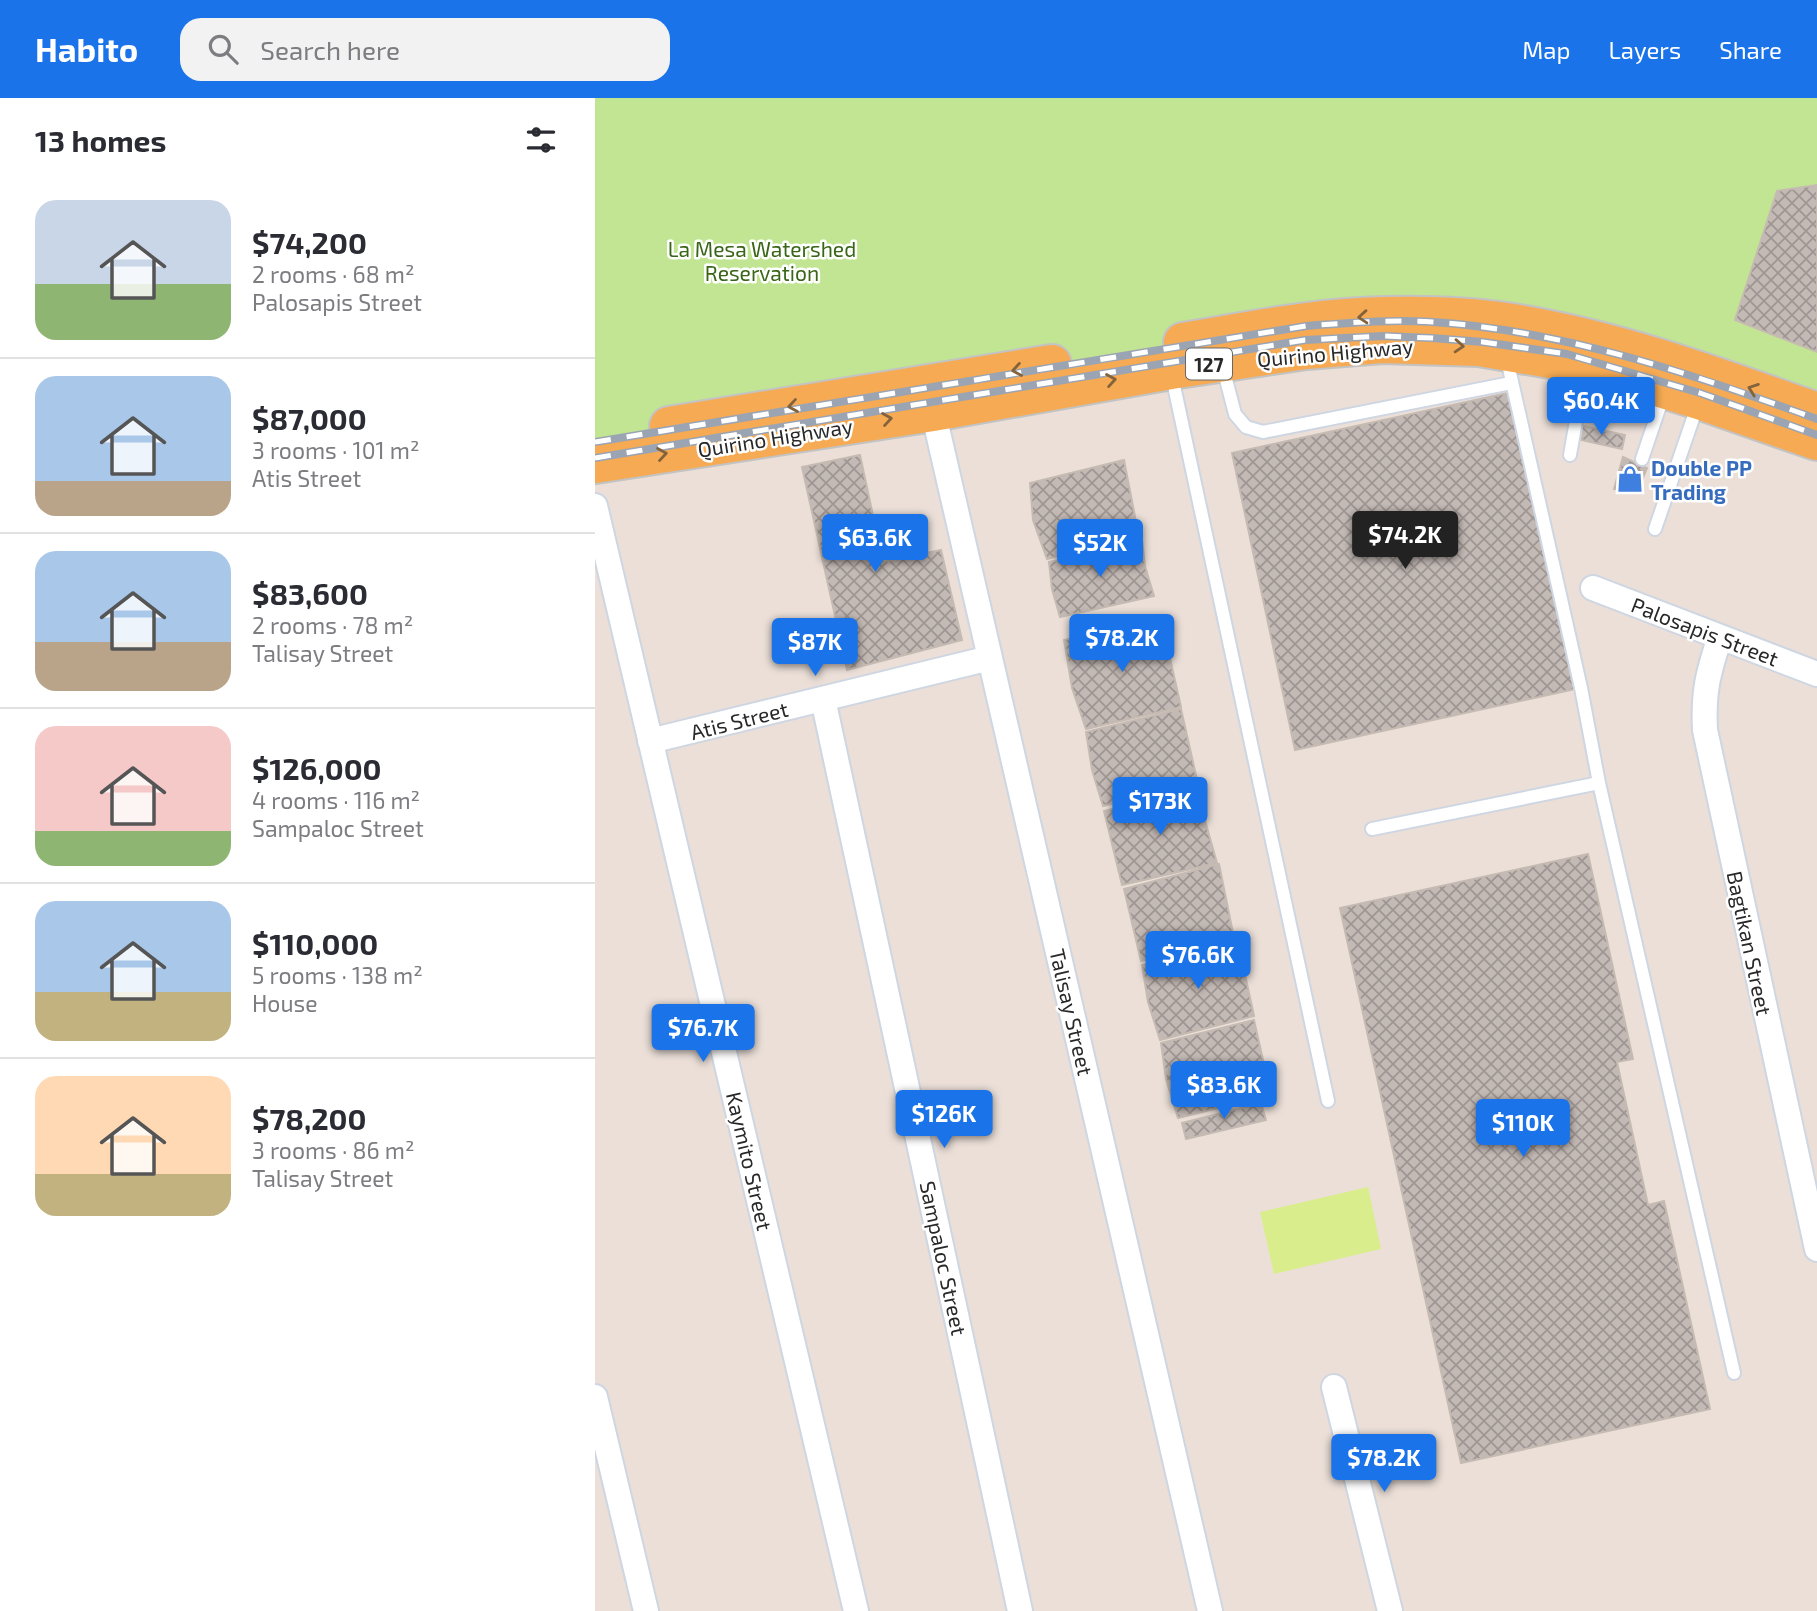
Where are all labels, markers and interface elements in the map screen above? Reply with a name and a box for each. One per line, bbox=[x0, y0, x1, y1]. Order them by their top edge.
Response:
search box bbox=[180, 18, 670, 81]
text: Habito bbox=[35, 29, 138, 69]
icon: search bbox=[204, 30, 242, 68]
text: Search here bbox=[260, 34, 400, 65]
text: Map bbox=[1522, 35, 1570, 64]
text: Layers bbox=[1608, 35, 1681, 64]
text: Share bbox=[1719, 35, 1782, 64]
icon: filters bbox=[522, 121, 560, 159]
text: 13 homes bbox=[35, 122, 166, 158]
text: $74,200 bbox=[252, 224, 367, 260]
icon: home bbox=[91, 228, 175, 312]
park label: La Mesa Watershed Reservation bbox=[668, 236, 856, 285]
text: 2 rooms · 68 m² bbox=[252, 260, 415, 288]
text: Palosapis Street bbox=[252, 288, 422, 316]
one-way arrow bbox=[1357, 309, 1368, 324]
street label: Quirino Highway bbox=[1256, 333, 1414, 372]
one-way arrow bbox=[1454, 338, 1465, 353]
road number: 127 bbox=[1186, 348, 1232, 380]
one-way arrow bbox=[1012, 362, 1023, 377]
one-way arrow bbox=[1105, 374, 1117, 389]
pin: $60.4K bbox=[1544, 378, 1658, 437]
one-way arrow bbox=[1747, 384, 1759, 398]
text: $60.4K bbox=[1563, 386, 1639, 414]
one-way arrow bbox=[787, 399, 799, 414]
text: $87,000 bbox=[252, 400, 367, 436]
icon: home bbox=[91, 404, 175, 488]
street label: Quirino Highway bbox=[696, 412, 854, 463]
one-way arrow bbox=[881, 412, 893, 427]
text: 3 rooms · 101 m² bbox=[252, 436, 419, 464]
one-way arrow bbox=[657, 447, 668, 462]
place label: Double PP Trading bbox=[1651, 455, 1752, 504]
text: Atis Street bbox=[252, 464, 361, 492]
shop icon: Double PP Trading bbox=[1615, 464, 1645, 494]
pin: $74.2K bbox=[1348, 512, 1462, 571]
pin: $63.6K bbox=[818, 514, 932, 574]
pin: $52K bbox=[1059, 519, 1141, 579]
text: $74.2K bbox=[1368, 520, 1442, 548]
text: $63.6K bbox=[838, 523, 912, 551]
text: $52K bbox=[1073, 528, 1127, 556]
text: $83,600 bbox=[252, 575, 368, 611]
icon: home bbox=[91, 579, 175, 663]
street label: Palosapis Street bbox=[1628, 592, 1782, 670]
text: 2 rooms · 78 m² bbox=[252, 611, 413, 639]
pin: $78.2K bbox=[1065, 614, 1179, 674]
pin: $87K bbox=[774, 618, 856, 678]
text: $78.2K bbox=[1085, 623, 1159, 651]
text: $87K bbox=[788, 627, 842, 655]
text: Talisay Street bbox=[252, 639, 393, 667]
street label: Atis Street bbox=[688, 696, 790, 744]
text: $126,000 bbox=[252, 750, 382, 786]
icon: home bbox=[91, 754, 175, 838]
pin: $173K bbox=[1111, 778, 1209, 837]
text: 4 rooms · 116 m² bbox=[252, 786, 420, 814]
text: $173K bbox=[1128, 786, 1192, 814]
text: Sampaloc Street bbox=[252, 814, 424, 842]
street label: Bagtikan Street bbox=[1722, 869, 1778, 1017]
text: $110,000 bbox=[252, 925, 378, 961]
icon: home bbox=[91, 929, 175, 1013]
pin: $76.6K bbox=[1141, 932, 1255, 991]
text: $76.6K bbox=[1162, 940, 1234, 968]
street label: Talisay Street bbox=[1045, 946, 1099, 1078]
text: 5 rooms · 138 m² bbox=[252, 961, 423, 989]
text: House bbox=[252, 989, 318, 1017]
pin: $76.7K bbox=[646, 1004, 760, 1064]
text: $76.7K bbox=[668, 1013, 738, 1041]
pin: $83.6K bbox=[1167, 1062, 1281, 1121]
text: $83.6K bbox=[1187, 1070, 1261, 1098]
street label: Kaymito Street bbox=[722, 1089, 778, 1233]
pin: $126K bbox=[895, 1090, 993, 1150]
text: $126K bbox=[912, 1099, 976, 1127]
text: $78,200 bbox=[252, 1100, 366, 1136]
pin: $110K bbox=[1474, 1100, 1572, 1159]
icon: home bbox=[91, 1104, 175, 1188]
text: $110K bbox=[1492, 1108, 1554, 1136]
text: 3 rooms · 86 m² bbox=[252, 1136, 414, 1164]
text: Talisay Street bbox=[252, 1164, 393, 1192]
street label: Sampaloc Street bbox=[915, 1179, 973, 1337]
pin: $78.2K bbox=[1327, 1434, 1441, 1494]
text: $78.2K bbox=[1347, 1443, 1421, 1471]

